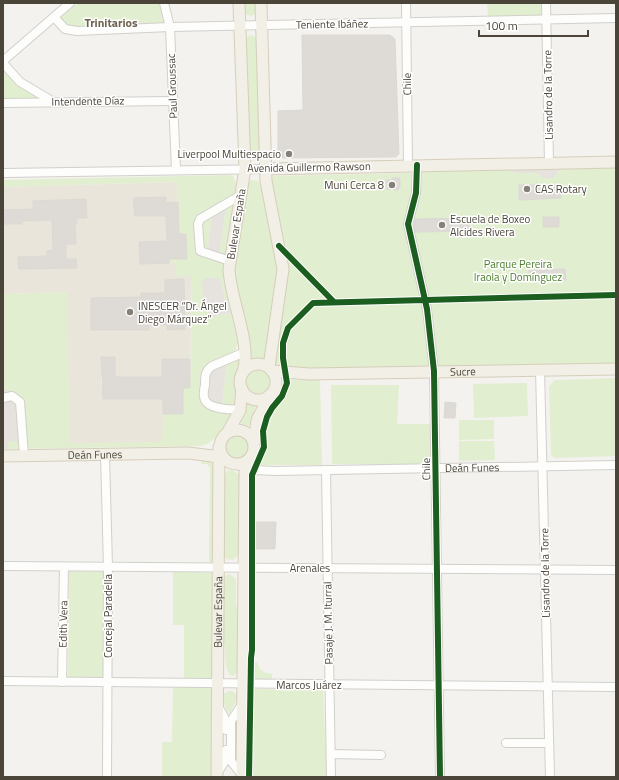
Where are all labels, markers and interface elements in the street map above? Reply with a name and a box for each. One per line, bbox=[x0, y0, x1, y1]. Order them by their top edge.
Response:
scale bar bbox=[479, 12, 588, 38]
district label: Trinitarios bbox=[84, 13, 138, 32]
street label: Teniente Ibáñez bbox=[296, 15, 368, 33]
text: 100 m bbox=[485, 16, 518, 35]
street label: Lisandro de la Torre bbox=[539, 49, 557, 140]
street label: Paul Groussac bbox=[163, 53, 181, 119]
street label: Chile bbox=[399, 72, 415, 95]
street label: Intendente Díaz bbox=[51, 92, 125, 110]
place label: Liverpool Multiespacio bbox=[178, 146, 281, 162]
marker: Liverpool Multiespacio bbox=[284, 149, 294, 159]
street label: Avenida Guillermo Rawson bbox=[247, 158, 371, 176]
place label: Muni Cerca 8 bbox=[324, 177, 384, 193]
marker: Muni Cerca 8 bbox=[387, 180, 397, 190]
place label: CAS Rotary bbox=[535, 181, 587, 197]
marker: CAS Rotary bbox=[522, 184, 532, 194]
street label: Bulevar España bbox=[223, 187, 250, 261]
place label: Escuela de Boxeo Alcides Rivera bbox=[450, 211, 531, 240]
marker: Escuela de Boxeo Alcides Rivera bbox=[437, 220, 447, 230]
park label: Parque Pereira Iraola y Domínguez bbox=[474, 256, 562, 285]
place label: INESCER “Dr. Ángel Diego Márquez” bbox=[138, 298, 227, 327]
marker: INESCER “Dr. Ángel Diego Márquez” bbox=[125, 307, 135, 317]
street label: Sucre bbox=[450, 363, 476, 380]
street label: Deán Funes bbox=[68, 446, 122, 463]
street label: Chile bbox=[418, 457, 434, 480]
street label: Deán Funes bbox=[445, 459, 500, 476]
street label: Lisandro de la Torre bbox=[536, 527, 554, 618]
street label: Arenales bbox=[290, 560, 330, 576]
street label: Concejal Paradella bbox=[100, 574, 116, 658]
street label: Bulevar España bbox=[210, 576, 226, 648]
street label: Pasaje J. M. Iturral bbox=[319, 581, 337, 665]
street label: Edith Vera bbox=[55, 600, 71, 648]
street label: Marcos Juárez bbox=[276, 677, 342, 693]

